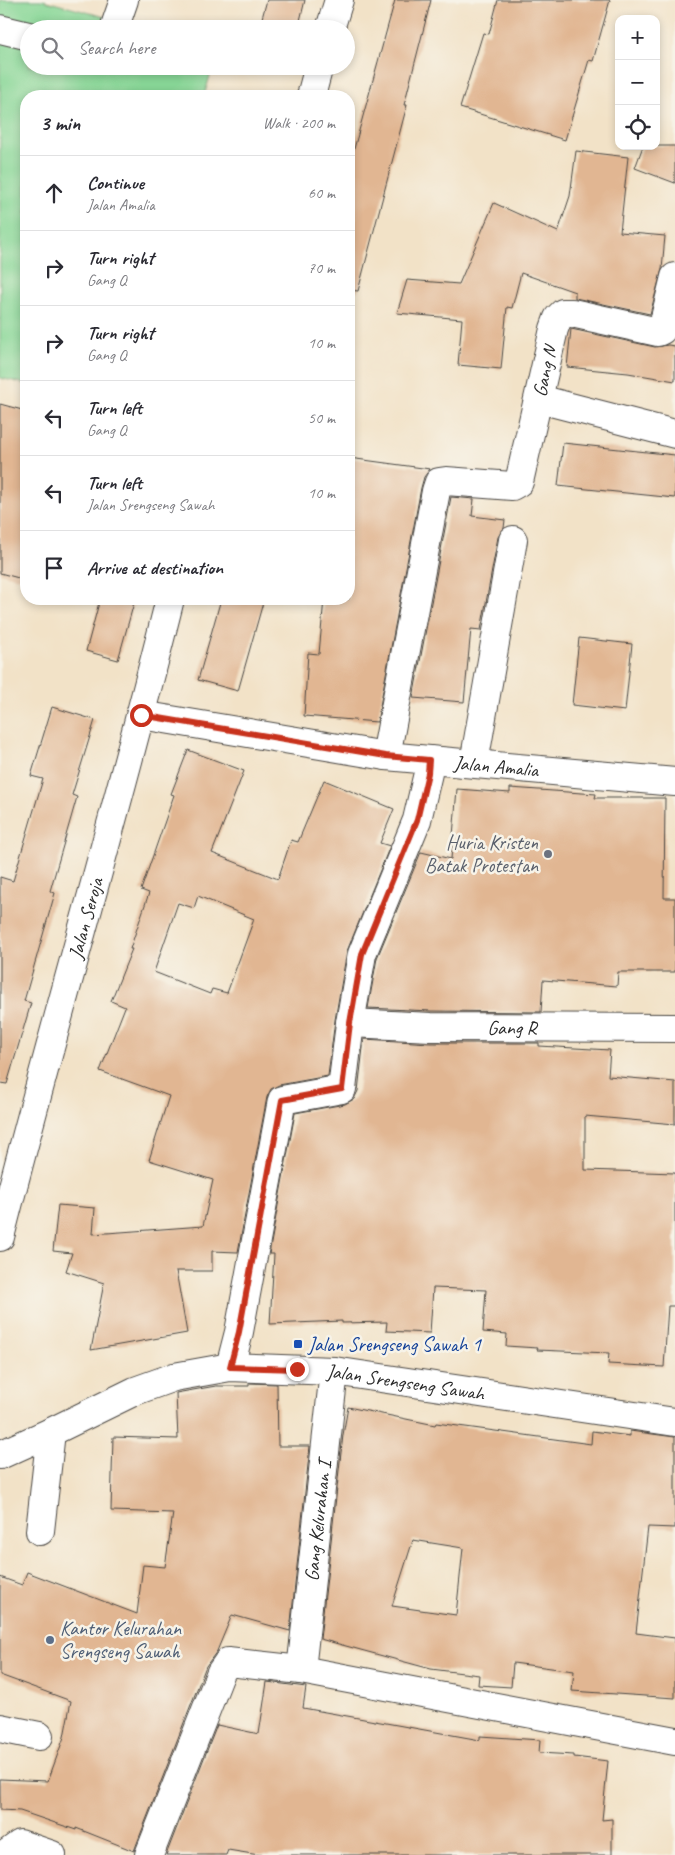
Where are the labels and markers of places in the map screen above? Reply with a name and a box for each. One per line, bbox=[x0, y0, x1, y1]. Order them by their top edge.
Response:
place label: Huria Kristen Batak Protestan bbox=[425, 830, 539, 878]
marker: Huria Kristen Batak Protestan bbox=[542, 848, 554, 860]
place label: Jalan Srengseng Sawah 1 bbox=[307, 1332, 482, 1357]
marker: Jalan Srengseng Sawah 1 bbox=[292, 1338, 304, 1350]
place label: Kantor Kelurahan Srengseng Sawah bbox=[60, 1616, 182, 1664]
marker: Kantor Kelurahan Srengseng Sawah bbox=[44, 1634, 56, 1646]

